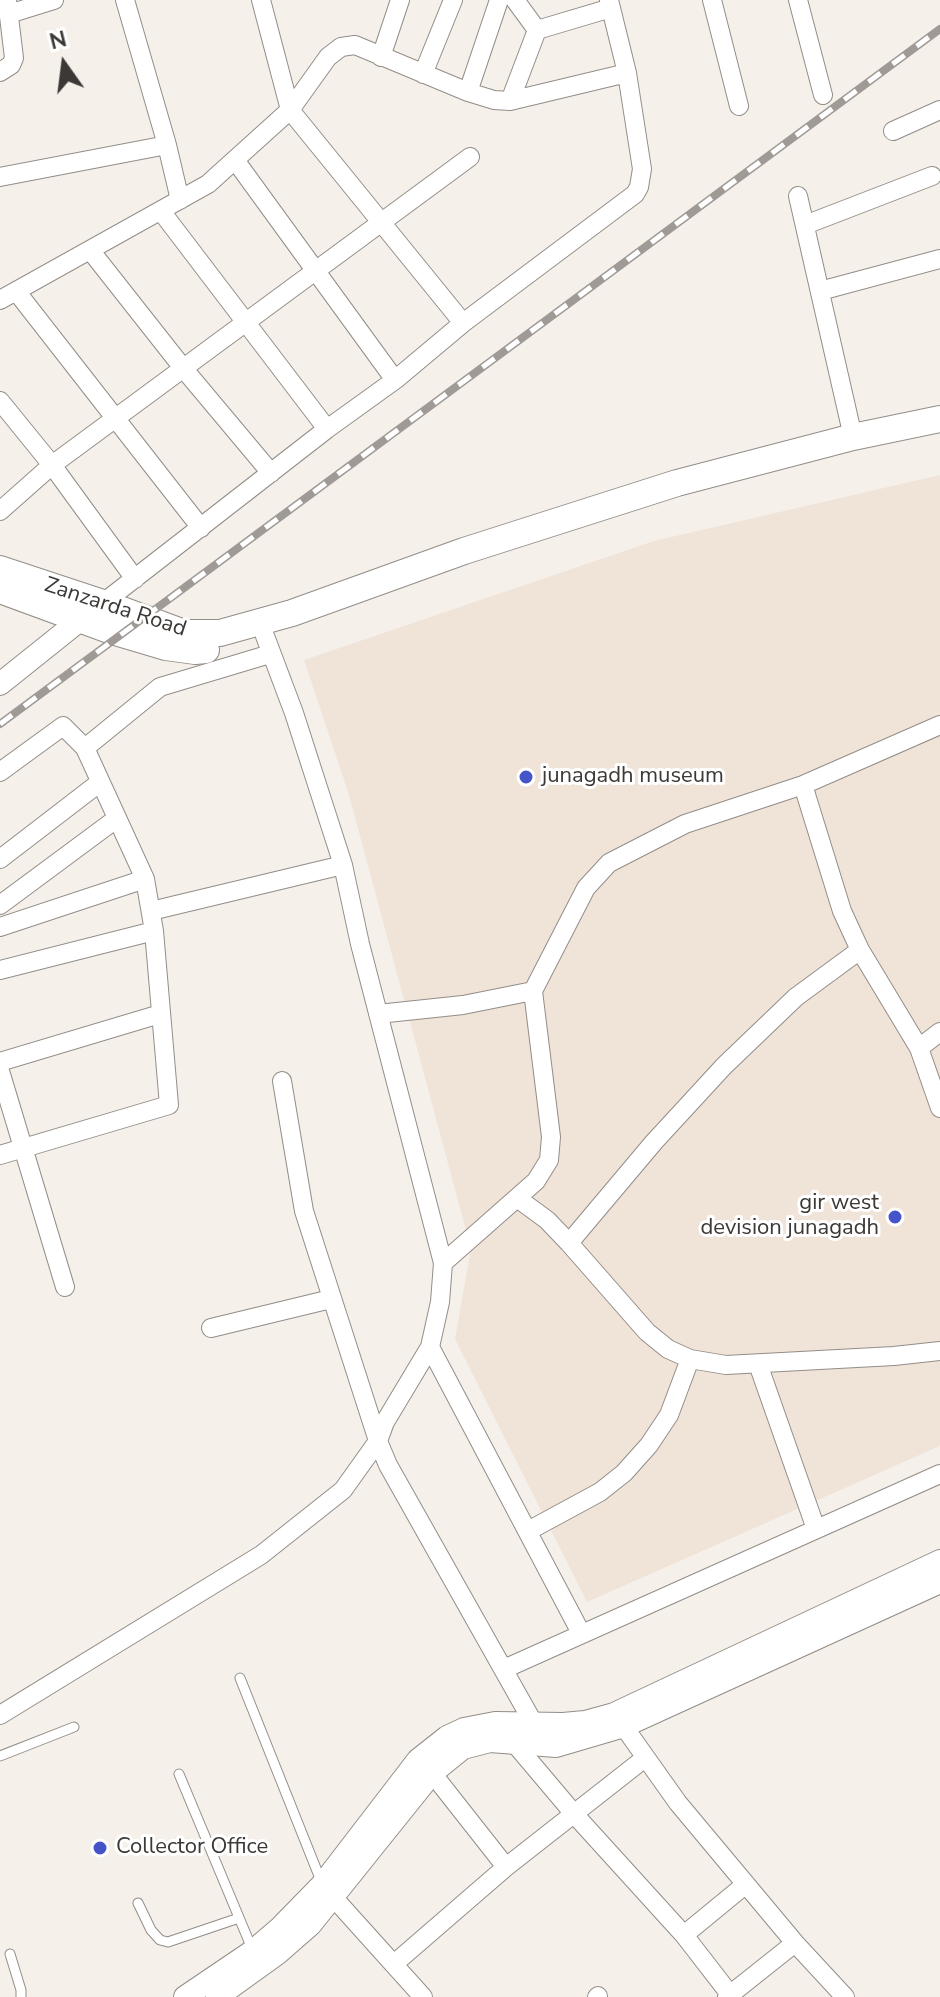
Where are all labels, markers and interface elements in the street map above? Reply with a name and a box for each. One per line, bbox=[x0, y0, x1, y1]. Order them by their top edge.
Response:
north arrow bbox=[24, 24, 104, 104]
text: N bbox=[47, 24, 70, 57]
street label: Zanzarda Road bbox=[41, 573, 189, 643]
place label: junagadh museum bbox=[542, 764, 724, 790]
marker: junagadh museum bbox=[517, 768, 535, 786]
place label: gir west devision junagadh bbox=[701, 1191, 879, 1242]
marker: gir west devision junagadh bbox=[886, 1208, 904, 1226]
place label: Collector Office bbox=[116, 1835, 268, 1861]
marker: Collector Office bbox=[91, 1839, 109, 1857]

